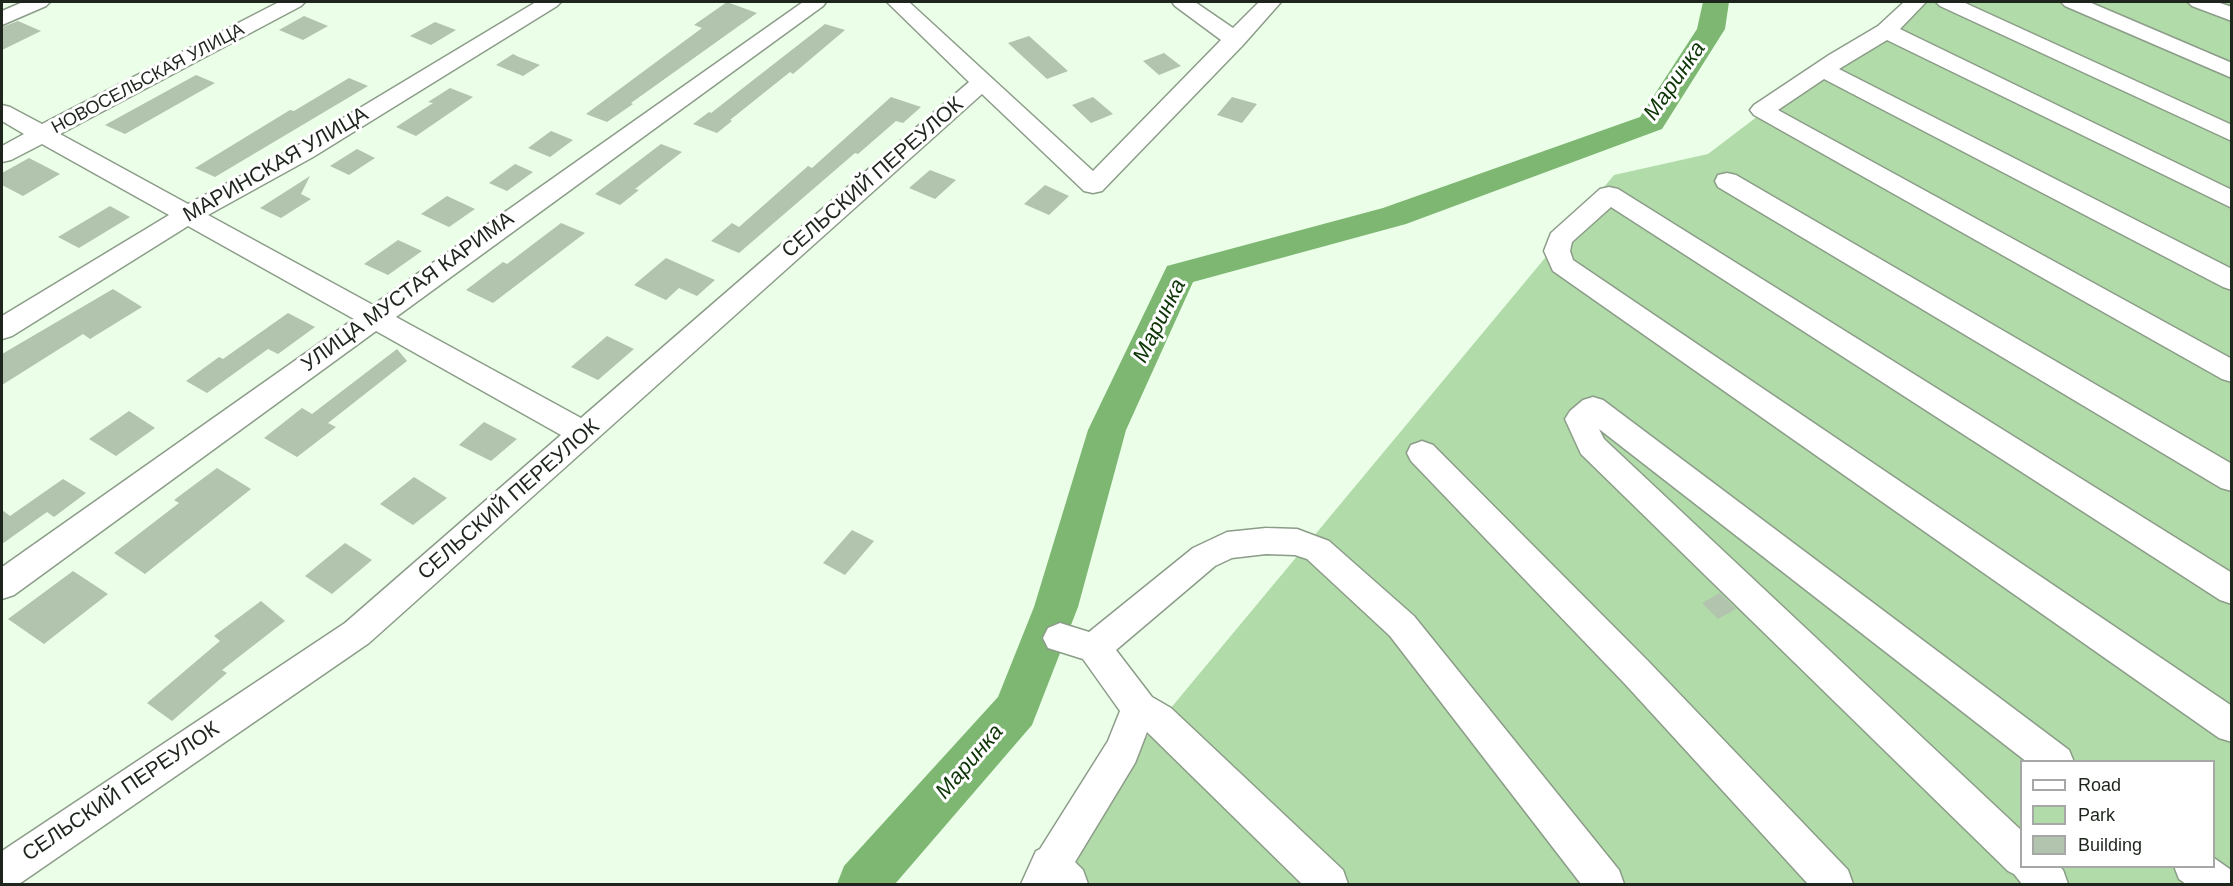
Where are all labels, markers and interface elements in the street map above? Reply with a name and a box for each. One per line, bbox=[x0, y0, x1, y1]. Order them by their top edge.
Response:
street label: НОВОСЕЛЬСКАЯ УЛИЦА bbox=[48, 19, 248, 139]
water label: Маринка bbox=[1638, 37, 1712, 125]
street label: СЕЛЬСКИЙ ПЕРЕУЛОК bbox=[777, 92, 969, 264]
street label: МАРИНСКАЯ УЛИЦА bbox=[179, 102, 373, 228]
street label: УЛИЦА МУСТАЯ КАРИМА bbox=[297, 207, 519, 377]
water label: Маринка bbox=[1128, 275, 1192, 367]
street label: СЕЛЬСКИЙ ПЕРЕУЛОК bbox=[413, 414, 605, 586]
street label: СЕЛЬСКИЙ ПЕРЕУЛОК bbox=[18, 717, 224, 867]
water label: Маринка bbox=[931, 719, 1009, 805]
legend bbox=[2020, 760, 2215, 868]
text: Road bbox=[2078, 775, 2121, 795]
text: Park bbox=[2078, 805, 2115, 825]
text: Building bbox=[2078, 835, 2142, 855]

